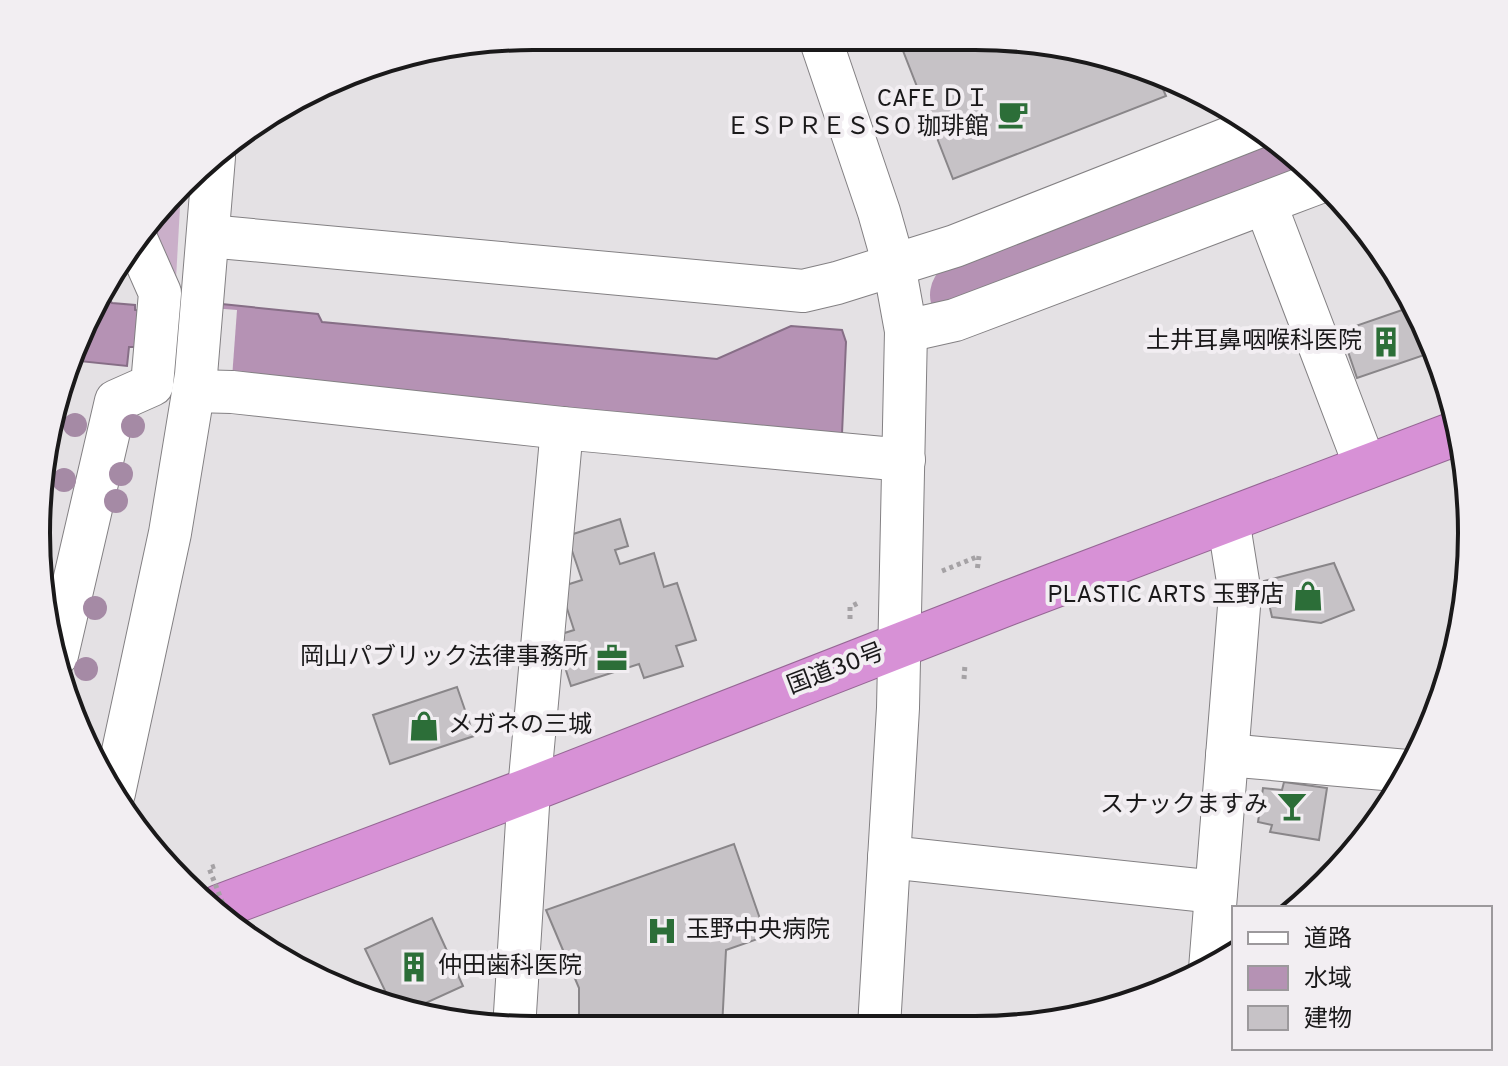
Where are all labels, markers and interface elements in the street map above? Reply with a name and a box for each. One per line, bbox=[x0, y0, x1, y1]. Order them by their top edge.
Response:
place label: CAFE ＤＩ ＥＳＰＲＥＳＳO 珈琲館 bbox=[726, 85, 989, 143]
cafe icon: CAFE ＤＩ ＥＳＰＲＥＳＳO 珈琲館 bbox=[996, 97, 1030, 131]
building icon: 土井耳鼻咽喉科医院 bbox=[1369, 325, 1403, 359]
place label: 土井耳鼻咽喉科医院 bbox=[1146, 327, 1362, 357]
shop icon: PLASTIC ARTS 玉野店 bbox=[1291, 579, 1325, 613]
place label: PLASTIC ARTS 玉野店 bbox=[1047, 581, 1284, 611]
street label: 国道30号 bbox=[783, 638, 889, 702]
office icon: 岡山パブリック法律事務所 bbox=[595, 641, 629, 675]
place label: 岡山パブリック法律事務所 bbox=[300, 643, 588, 673]
shop icon: メガネの三城 bbox=[407, 709, 441, 743]
place label: メガネの三城 bbox=[448, 711, 592, 741]
bar icon: スナックますみ bbox=[1275, 789, 1309, 823]
place label: スナックますみ bbox=[1100, 791, 1268, 821]
legend bbox=[1232, 906, 1492, 1050]
hospital icon: 玉野中央病院 bbox=[645, 914, 679, 948]
place label: 玉野中央病院 bbox=[686, 916, 830, 946]
text: 道路 bbox=[1304, 925, 1352, 955]
building icon: 仲田歯科医院 bbox=[397, 950, 431, 984]
place label: 仲田歯科医院 bbox=[438, 952, 582, 982]
text: 水域 bbox=[1304, 965, 1352, 995]
text: 建物 bbox=[1304, 1005, 1352, 1035]

